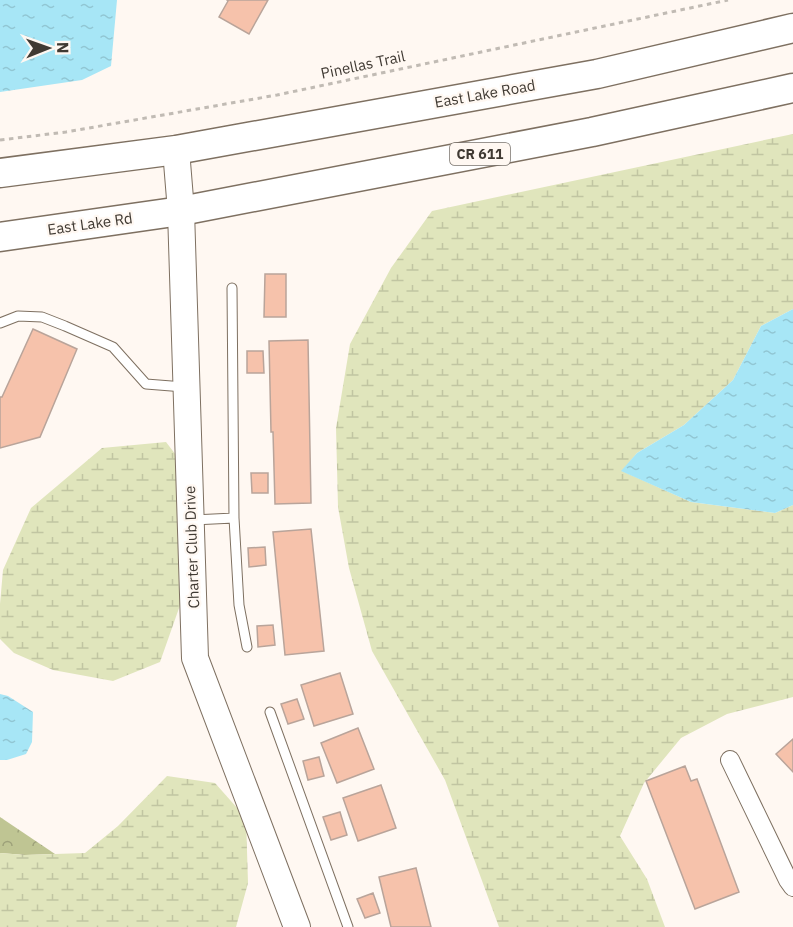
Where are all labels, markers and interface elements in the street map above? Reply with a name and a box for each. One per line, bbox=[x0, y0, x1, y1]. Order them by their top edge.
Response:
north arrow bbox=[18, 18, 78, 78]
text: N bbox=[53, 42, 73, 54]
street label: Pinellas Trail bbox=[319, 46, 407, 83]
street label: East Lake Road bbox=[433, 75, 537, 112]
road number: CR 611 bbox=[450, 143, 510, 165]
street label: East Lake Rd bbox=[46, 208, 134, 239]
street label: Charter Club Drive bbox=[180, 485, 203, 609]

